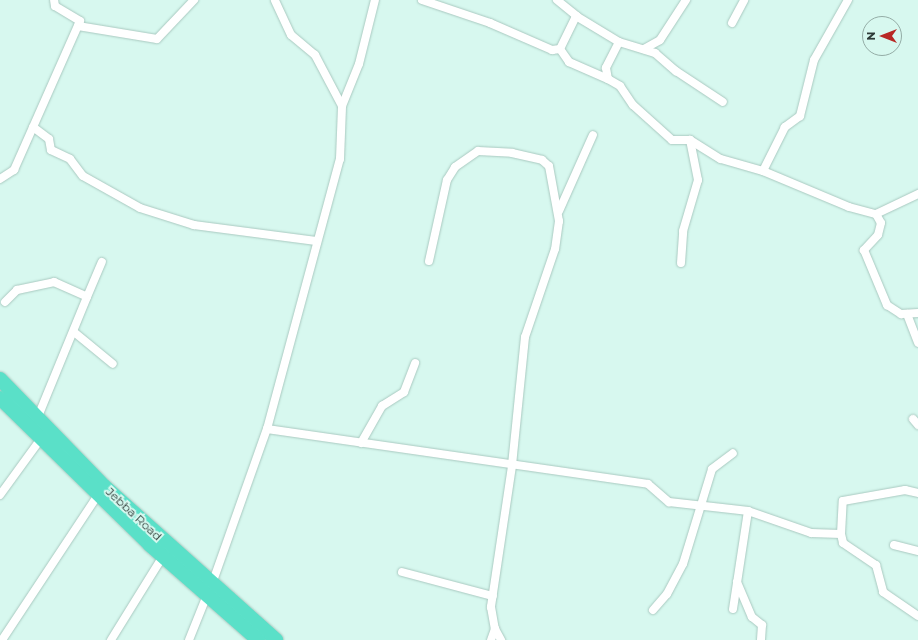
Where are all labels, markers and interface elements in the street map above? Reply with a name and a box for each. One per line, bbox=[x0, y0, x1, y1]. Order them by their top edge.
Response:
north arrow bbox=[862, 16, 902, 56]
text: N bbox=[864, 32, 878, 40]
street label: Jebba Road bbox=[103, 484, 165, 544]

